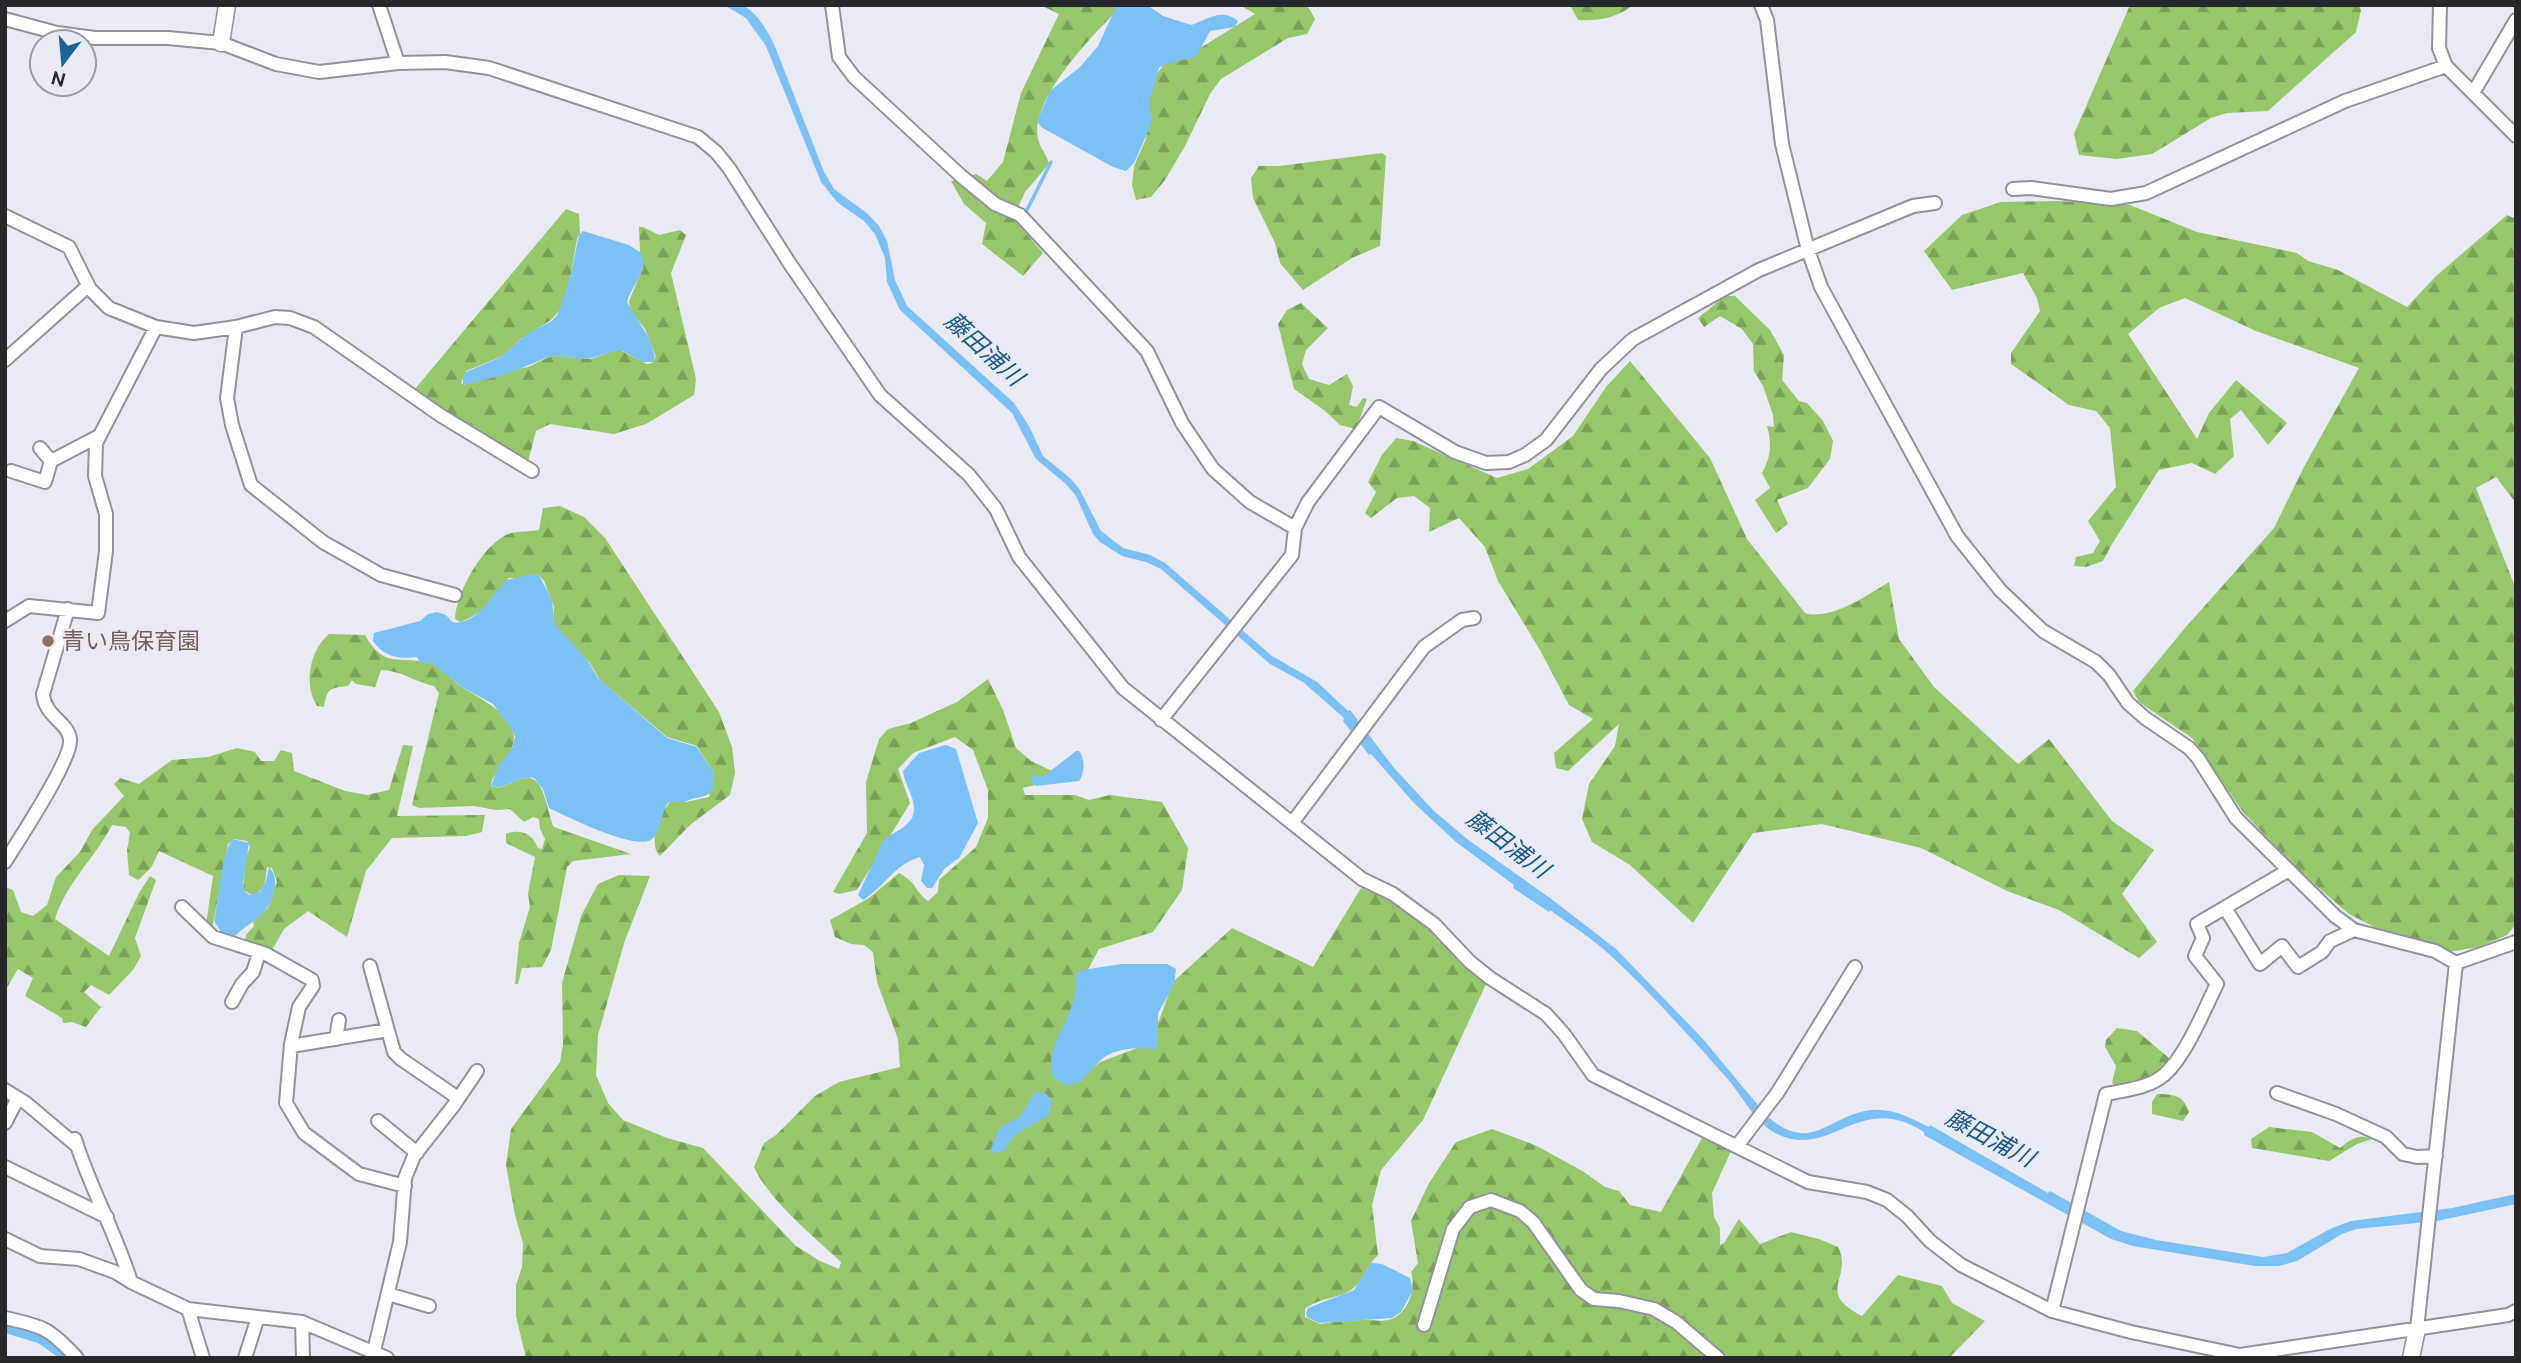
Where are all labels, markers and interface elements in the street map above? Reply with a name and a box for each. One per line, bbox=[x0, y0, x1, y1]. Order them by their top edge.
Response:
north arrow bbox=[28, 28, 98, 98]
text: N bbox=[48, 67, 68, 92]
water label: 藤田浦川 bbox=[940, 306, 1031, 393]
place label: 青い鳥保育園 bbox=[62, 628, 200, 653]
marker: 青い鳥保育園 bbox=[40, 633, 56, 649]
water label: 藤田浦川 bbox=[1462, 804, 1557, 885]
water label: 藤田浦川 bbox=[1942, 1103, 2042, 1173]

